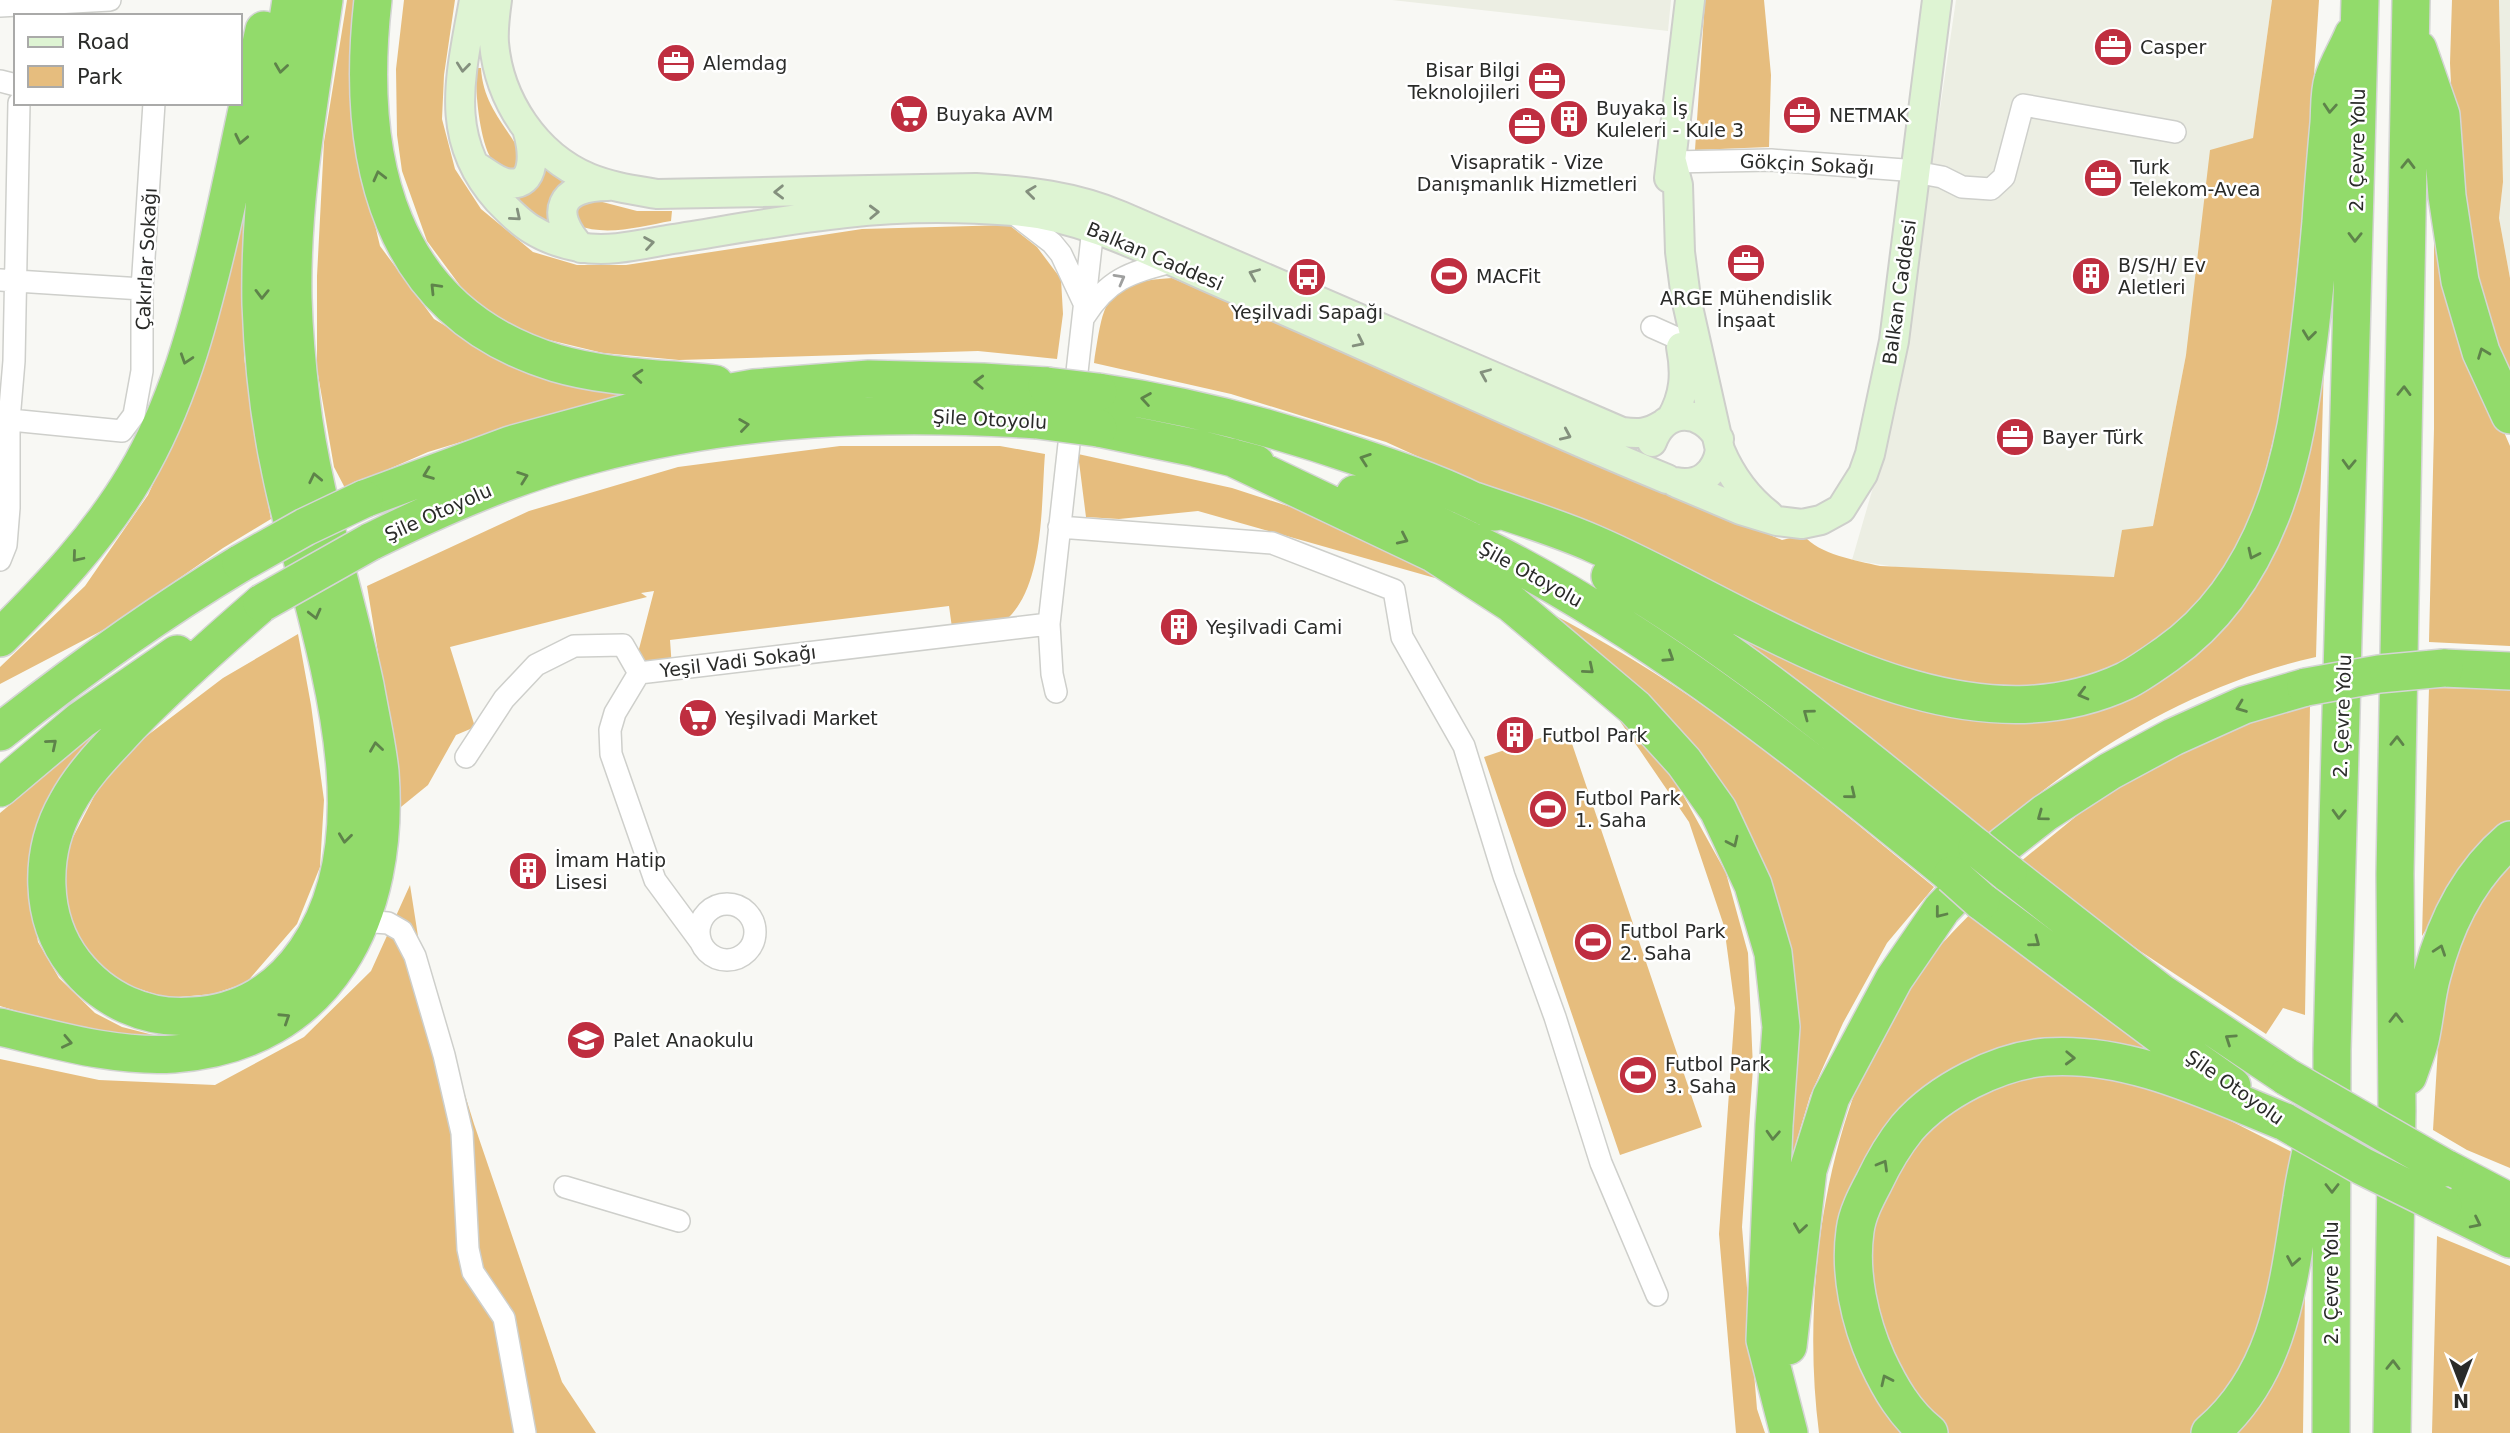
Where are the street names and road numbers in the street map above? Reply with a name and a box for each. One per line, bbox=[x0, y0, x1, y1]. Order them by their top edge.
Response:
street label: 2. Çevre Yolu bbox=[2345, 88, 2369, 212]
street label: Gökçin Sokağı bbox=[1739, 149, 1875, 179]
street label: Çakırlar Sokağı bbox=[131, 187, 161, 331]
street label: Balkan Caddesi bbox=[1083, 217, 1227, 295]
street label: Balkan Caddesi bbox=[1878, 218, 1920, 366]
street label: Şile Otoyolu bbox=[932, 405, 1048, 433]
street label: Şile Otoyolu bbox=[381, 479, 495, 545]
street label: Şile Otoyolu bbox=[1476, 537, 1586, 611]
street label: Yeşil Vadi Sokağı bbox=[658, 641, 817, 682]
street label: 2. Çevre Yolu bbox=[2329, 654, 2355, 778]
street label: Şile Otoyolu bbox=[2182, 1045, 2288, 1129]
street label: 2. Çevre Yolu bbox=[2320, 1221, 2342, 1345]

